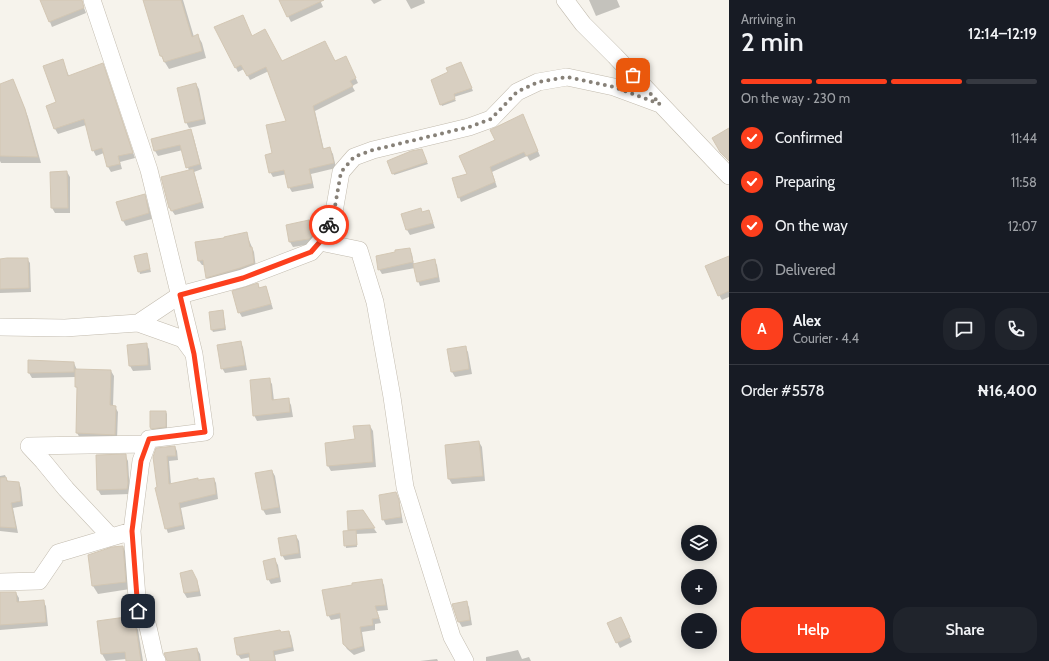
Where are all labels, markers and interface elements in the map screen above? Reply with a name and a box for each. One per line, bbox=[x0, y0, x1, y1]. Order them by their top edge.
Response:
text: Arriving in bbox=[741, 11, 796, 27]
text: 12:14–12:19 bbox=[968, 25, 1037, 43]
text: 2 min bbox=[741, 26, 804, 58]
pin bbox=[616, 58, 650, 92]
icon: bag bbox=[622, 64, 644, 86]
text: On the way · 230 m bbox=[741, 90, 850, 106]
icon: check bbox=[741, 127, 763, 149]
text: Confirmed bbox=[775, 129, 843, 147]
text: 11:44 bbox=[1011, 130, 1037, 146]
icon: check bbox=[741, 171, 763, 193]
text: Preparing bbox=[775, 173, 835, 191]
text: 11:58 bbox=[1011, 174, 1037, 190]
courier bbox=[309, 205, 349, 245]
icon: bike bbox=[318, 214, 340, 236]
icon: check bbox=[741, 215, 763, 237]
text: On the way bbox=[775, 217, 848, 235]
text: 12:07 bbox=[1008, 218, 1037, 234]
text: Delivered bbox=[775, 261, 836, 279]
button: chat bbox=[943, 308, 985, 350]
button: phone bbox=[995, 308, 1037, 350]
text: Alex bbox=[793, 312, 821, 330]
text: A bbox=[757, 320, 767, 338]
text: Courier · 4.4 bbox=[793, 330, 859, 346]
text: Order #5578 bbox=[741, 382, 825, 400]
text: ₦16,400 bbox=[977, 382, 1037, 400]
map controls bbox=[681, 525, 717, 649]
button: layers bbox=[681, 525, 717, 561]
button: + bbox=[681, 569, 717, 605]
pin bbox=[121, 594, 155, 628]
icon: home bbox=[127, 600, 149, 622]
button: Help bbox=[741, 607, 885, 653]
button: Share bbox=[893, 607, 1037, 653]
button: − bbox=[681, 613, 717, 649]

